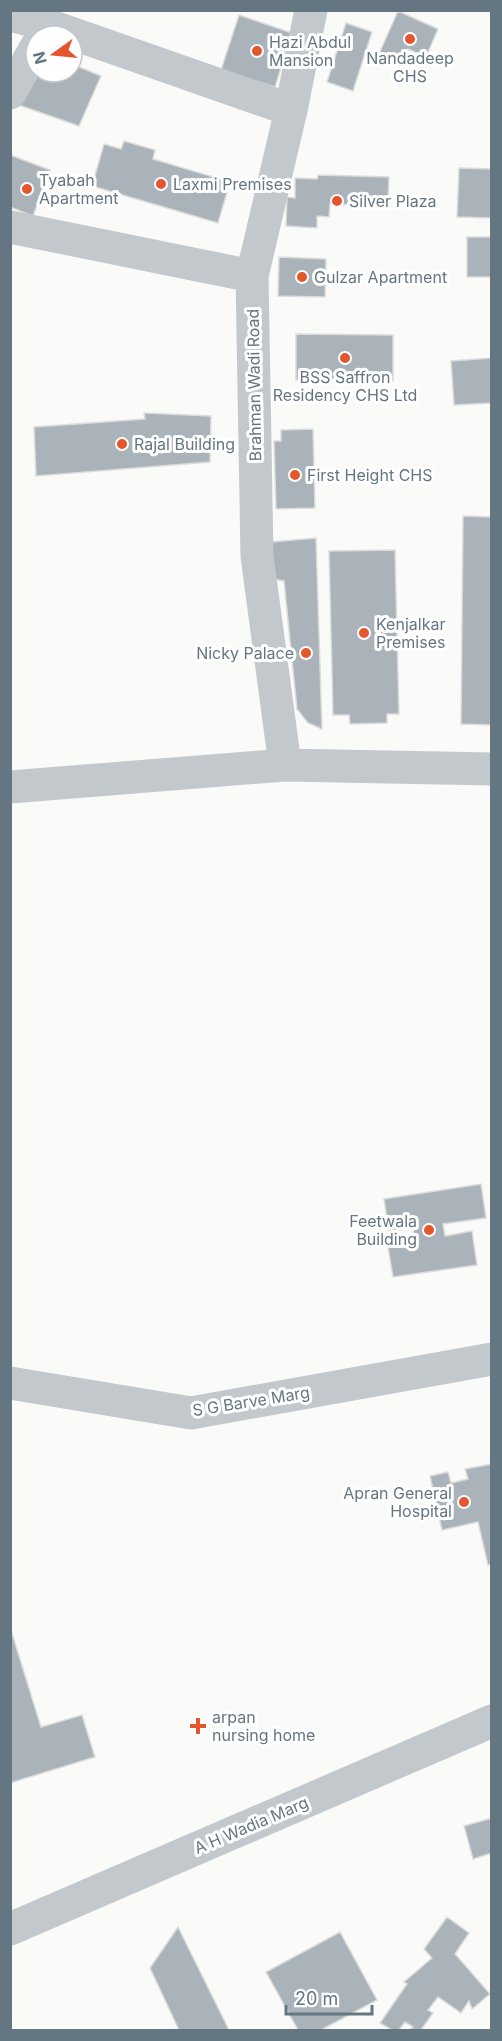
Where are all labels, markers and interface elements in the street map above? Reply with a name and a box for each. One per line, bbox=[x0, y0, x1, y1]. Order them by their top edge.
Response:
north arrow bbox=[24, 24, 84, 84]
place label: Hazi Abdul Mansion bbox=[269, 32, 351, 70]
marker: Nandadeep CHS bbox=[403, 32, 417, 46]
marker: Hazi Abdul Mansion bbox=[250, 44, 264, 58]
place label: Nandadeep CHS bbox=[366, 48, 454, 86]
text: N bbox=[28, 49, 51, 66]
place label: Tyabah Apartment bbox=[39, 170, 119, 208]
place label: Laxmi Premises bbox=[173, 174, 292, 194]
marker: Laxmi Premises bbox=[154, 177, 168, 191]
marker: Tyabah Apartment bbox=[20, 182, 34, 196]
place label: Silver Plaza bbox=[349, 191, 437, 211]
marker: Silver Plaza bbox=[330, 194, 344, 208]
place label: Gulzar Apartment bbox=[314, 267, 447, 287]
marker: Gulzar Apartment bbox=[295, 270, 309, 284]
street label: Brahman Wadi Road bbox=[243, 309, 265, 461]
marker: BSS Saffron Residency CHS Ltd bbox=[338, 351, 352, 365]
place label: BSS Saffron Residency CHS Ltd bbox=[273, 367, 417, 405]
place label: Rajal Building bbox=[134, 434, 235, 454]
marker: Rajal Building bbox=[115, 437, 129, 451]
place label: First Height CHS bbox=[307, 465, 432, 485]
marker: First Height CHS bbox=[288, 468, 302, 482]
place label: Kenjalkar Premises bbox=[376, 614, 445, 652]
marker: Kenjalkar Premises bbox=[357, 626, 371, 640]
place label: Nicky Palace bbox=[196, 643, 294, 663]
marker: Nicky Palace bbox=[299, 646, 313, 660]
place label: Feetwala Building bbox=[349, 1211, 417, 1249]
marker: Feetwala Building bbox=[422, 1223, 436, 1237]
street label: S G Barve Marg bbox=[191, 1382, 311, 1420]
place label: Apran General Hospital bbox=[343, 1483, 452, 1521]
marker: Apran General Hospital bbox=[457, 1495, 471, 1509]
place label: arpan nursing home bbox=[212, 1707, 315, 1745]
marker: arpan nursing home bbox=[189, 1717, 207, 1735]
street label: A H Wadia Marg bbox=[191, 1792, 311, 1858]
scale bar bbox=[286, 1978, 372, 2016]
text: 20 m bbox=[295, 1988, 338, 2009]

